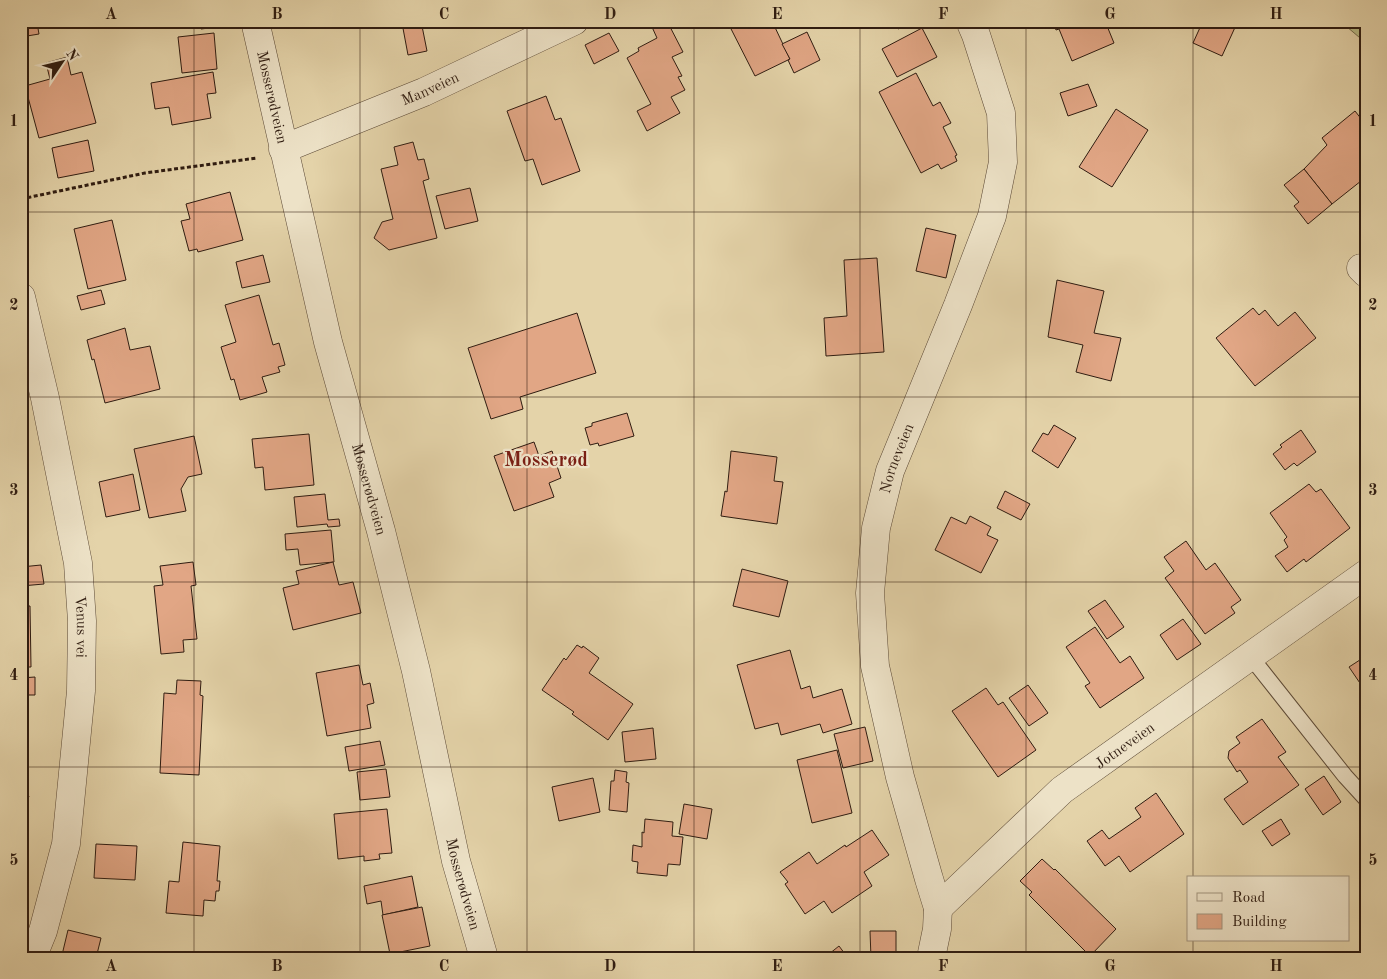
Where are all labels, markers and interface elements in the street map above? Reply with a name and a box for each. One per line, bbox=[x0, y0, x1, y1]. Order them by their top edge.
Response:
text: A bbox=[105, 7, 117, 23]
text: B bbox=[271, 7, 283, 23]
text: C bbox=[439, 7, 449, 23]
text: D bbox=[604, 7, 616, 23]
text: E bbox=[771, 7, 783, 23]
text: F bbox=[938, 7, 949, 23]
text: G bbox=[1104, 7, 1116, 23]
text: H bbox=[1269, 7, 1283, 23]
north arrow bbox=[38, 38, 88, 88]
text: N bbox=[63, 47, 81, 64]
street label: Mosserødveien bbox=[253, 50, 289, 145]
street label: Manveien bbox=[400, 70, 462, 109]
text: 1 bbox=[9, 114, 19, 130]
text: 1 bbox=[1368, 114, 1378, 130]
text: 2 bbox=[9, 298, 19, 314]
text: 2 bbox=[1368, 298, 1378, 314]
street label: Norneveien bbox=[879, 422, 918, 495]
street label: Mosserødveien bbox=[348, 442, 388, 537]
district label: Mosserød bbox=[504, 451, 588, 471]
text: 3 bbox=[9, 483, 19, 499]
text: 3 bbox=[1368, 483, 1378, 499]
street label: Venus vei bbox=[71, 595, 88, 658]
text: 4 bbox=[9, 668, 19, 684]
text: 4 bbox=[1368, 668, 1378, 684]
street label: Jotneveien bbox=[1093, 721, 1158, 773]
street label: Mosserødveien bbox=[442, 837, 482, 932]
text: 5 bbox=[9, 853, 19, 869]
text: 5 bbox=[1368, 853, 1378, 869]
legend bbox=[1187, 876, 1350, 942]
text: Road bbox=[1232, 891, 1266, 906]
text: Building bbox=[1232, 915, 1287, 930]
text: A bbox=[105, 959, 117, 975]
text: B bbox=[271, 959, 283, 975]
text: C bbox=[439, 959, 449, 975]
text: D bbox=[604, 959, 616, 975]
text: E bbox=[771, 959, 783, 975]
text: F bbox=[938, 959, 949, 975]
text: G bbox=[1104, 959, 1116, 975]
text: H bbox=[1269, 959, 1283, 975]

